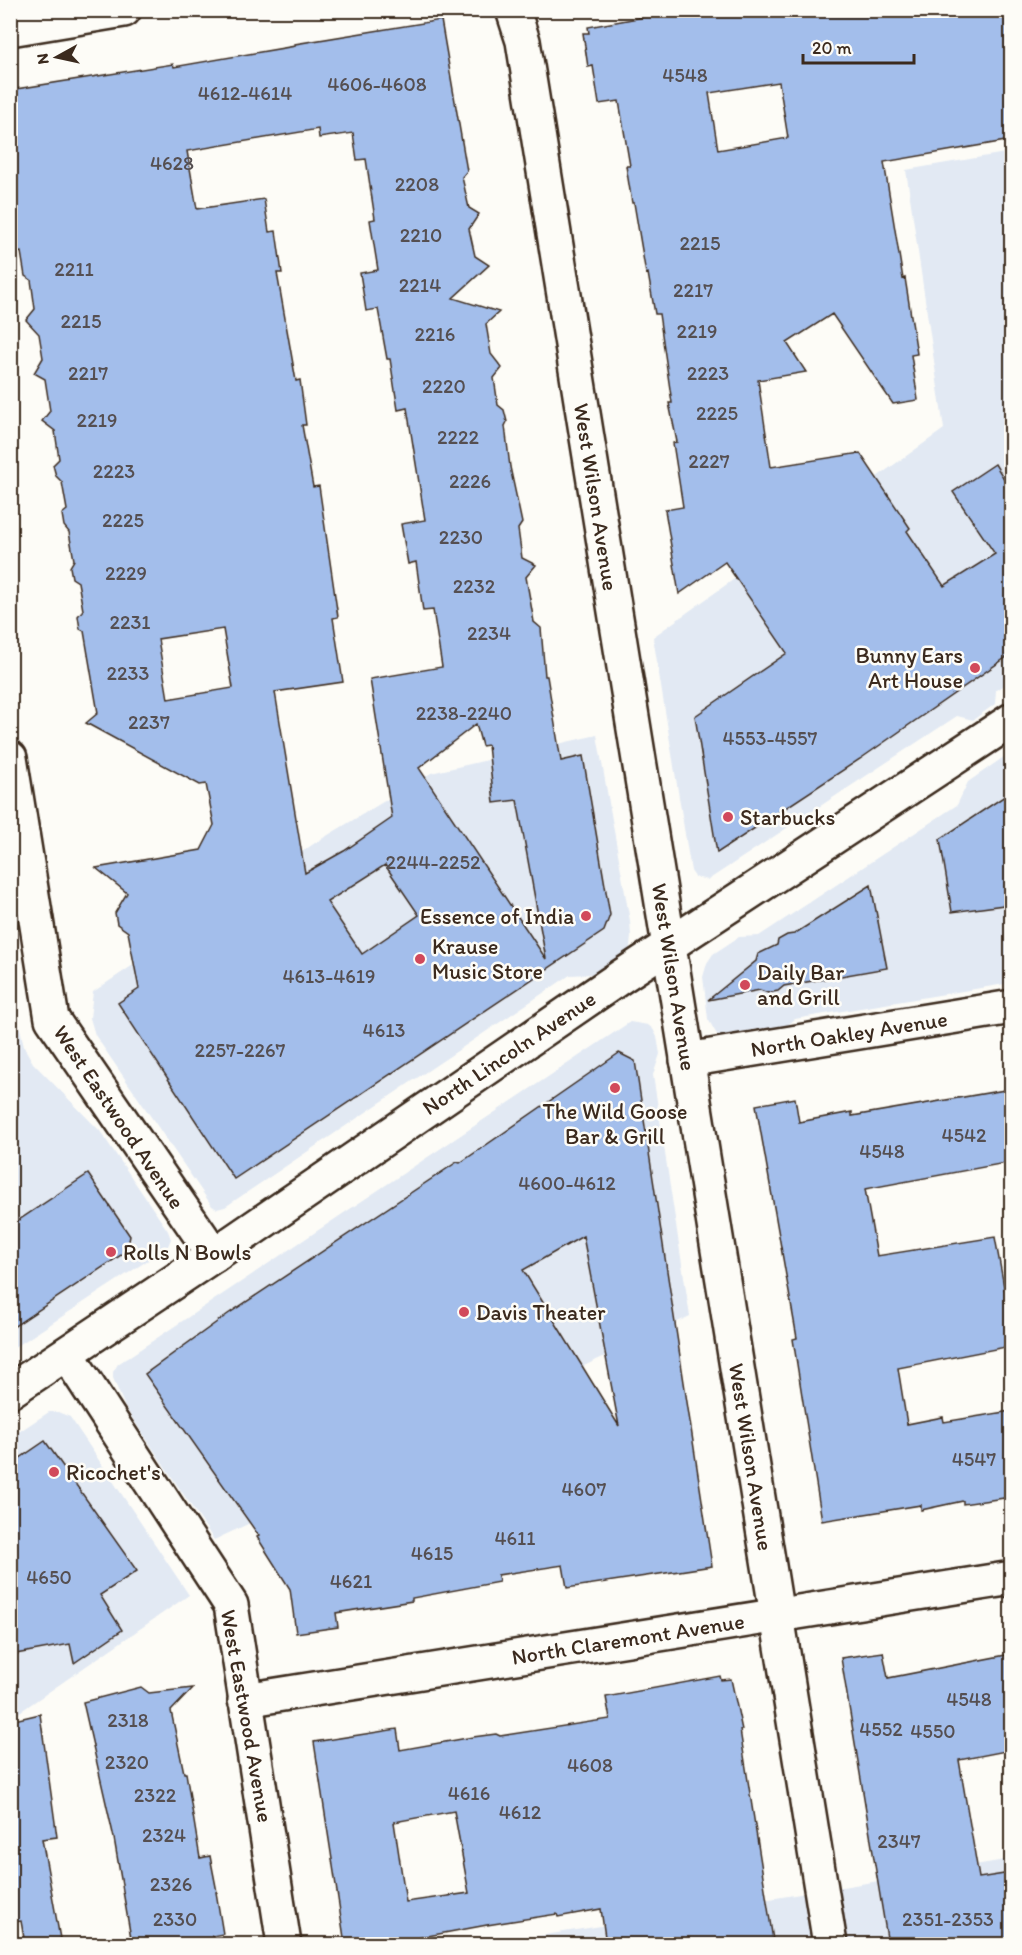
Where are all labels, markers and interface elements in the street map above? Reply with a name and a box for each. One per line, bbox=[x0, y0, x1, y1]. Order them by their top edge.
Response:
north arrow bbox=[27, 27, 87, 87]
scale bar bbox=[803, 27, 914, 65]
text: 20 m bbox=[812, 37, 852, 59]
text: N bbox=[32, 52, 53, 66]
house number: 4548 bbox=[662, 63, 708, 87]
house number: 4606-4608 bbox=[327, 72, 427, 96]
house number: 4612-4614 bbox=[198, 81, 292, 105]
house number: 4628 bbox=[150, 151, 194, 175]
house number: 2208 bbox=[395, 172, 439, 196]
house number: 2210 bbox=[400, 223, 442, 247]
house number: 2215 bbox=[680, 231, 720, 255]
house number: 2211 bbox=[54, 257, 94, 281]
house number: 2214 bbox=[399, 273, 441, 297]
house number: 2217 bbox=[673, 278, 713, 302]
house number: 2215 bbox=[61, 309, 101, 333]
house number: 2219 bbox=[677, 319, 717, 343]
house number: 2216 bbox=[415, 322, 455, 346]
house number: 2217 bbox=[68, 361, 108, 385]
house number: 2223 bbox=[687, 361, 729, 385]
house number: 2220 bbox=[422, 374, 466, 398]
street label: West Wilson Avenue bbox=[568, 401, 624, 593]
house number: 2225 bbox=[696, 401, 738, 425]
house number: 2219 bbox=[77, 408, 117, 432]
house number: 2222 bbox=[437, 425, 480, 449]
house number: 2227 bbox=[688, 449, 730, 473]
house number: 2223 bbox=[93, 459, 135, 483]
house number: 2226 bbox=[449, 469, 491, 493]
house number: 2225 bbox=[102, 508, 144, 532]
house number: 2230 bbox=[439, 525, 483, 549]
house number: 2229 bbox=[105, 561, 147, 585]
house number: 2232 bbox=[453, 574, 496, 598]
house number: 2231 bbox=[109, 610, 151, 634]
house number: 2234 bbox=[467, 621, 511, 645]
place label: Bunny Ears Art House bbox=[856, 642, 963, 694]
house number: 2233 bbox=[107, 661, 150, 685]
marker: Bunny Ears Art House bbox=[968, 661, 982, 675]
house number: 2238-2240 bbox=[416, 701, 512, 725]
house number: 2237 bbox=[128, 710, 170, 734]
house number: 4553-4557 bbox=[723, 726, 818, 750]
place label: Starbucks bbox=[740, 804, 835, 831]
marker: Starbucks bbox=[721, 810, 735, 824]
house number: 2244-2252 bbox=[385, 850, 481, 874]
street label: West Wilson Avenue bbox=[646, 881, 702, 1073]
place label: Essence of India bbox=[420, 903, 574, 930]
marker: Essence of India bbox=[579, 909, 593, 923]
place label: Krause Music Store bbox=[432, 933, 543, 985]
marker: Krause Music Store bbox=[413, 952, 427, 966]
place label: Daily Bar and Grill bbox=[757, 959, 844, 1011]
house number: 4613-4619 bbox=[282, 964, 376, 988]
marker: Daily Bar and Grill bbox=[738, 978, 752, 992]
street label: North Lincoln Avenue bbox=[417, 985, 601, 1121]
street label: North Oakley Avenue bbox=[749, 1005, 949, 1063]
house number: 4613 bbox=[363, 1018, 405, 1042]
street label: West Eastwood Avenue bbox=[47, 1020, 191, 1214]
house number: 2257-2267 bbox=[194, 1038, 286, 1062]
marker: The Wild Goose Bar & Grill bbox=[608, 1081, 622, 1095]
place label: The Wild Goose Bar & Grill bbox=[542, 1098, 688, 1150]
house number: 4542 bbox=[941, 1123, 987, 1147]
house number: 4548 bbox=[859, 1139, 905, 1163]
house number: 4600-4612 bbox=[518, 1171, 616, 1195]
place label: Rolls N Bowls bbox=[123, 1239, 251, 1266]
marker: Rolls N Bowls bbox=[104, 1245, 118, 1259]
place label: Davis Theater bbox=[476, 1299, 606, 1326]
marker: Davis Theater bbox=[457, 1305, 471, 1319]
street label: West Wilson Avenue bbox=[723, 1361, 779, 1553]
house number: 4547 bbox=[952, 1447, 996, 1471]
place label: Ricochet's bbox=[66, 1459, 161, 1486]
marker: Ricochet's bbox=[47, 1465, 61, 1479]
house number: 4607 bbox=[562, 1477, 606, 1501]
house number: 4611 bbox=[494, 1526, 536, 1550]
house number: 4615 bbox=[411, 1541, 453, 1565]
house number: 4650 bbox=[26, 1565, 72, 1589]
house number: 4621 bbox=[330, 1569, 372, 1593]
street label: West Eastwood Avenue bbox=[215, 1607, 279, 1825]
street label: North Claremont Avenue bbox=[510, 1607, 746, 1671]
house number: 4548 bbox=[946, 1687, 992, 1711]
house number: 2318 bbox=[107, 1708, 149, 1732]
house number: 4552 bbox=[859, 1717, 903, 1741]
house number: 4550 bbox=[910, 1719, 956, 1743]
house number: 2320 bbox=[105, 1750, 149, 1774]
house number: 4608 bbox=[567, 1753, 613, 1777]
house number: 4616 bbox=[448, 1781, 490, 1805]
house number: 2322 bbox=[134, 1783, 177, 1807]
house number: 4612 bbox=[499, 1800, 542, 1824]
house number: 2324 bbox=[142, 1823, 186, 1847]
house number: 2347 bbox=[877, 1829, 921, 1853]
house number: 2326 bbox=[150, 1872, 192, 1896]
house number: 2330 bbox=[153, 1907, 197, 1931]
house number: 2351-2353 bbox=[902, 1907, 994, 1931]

